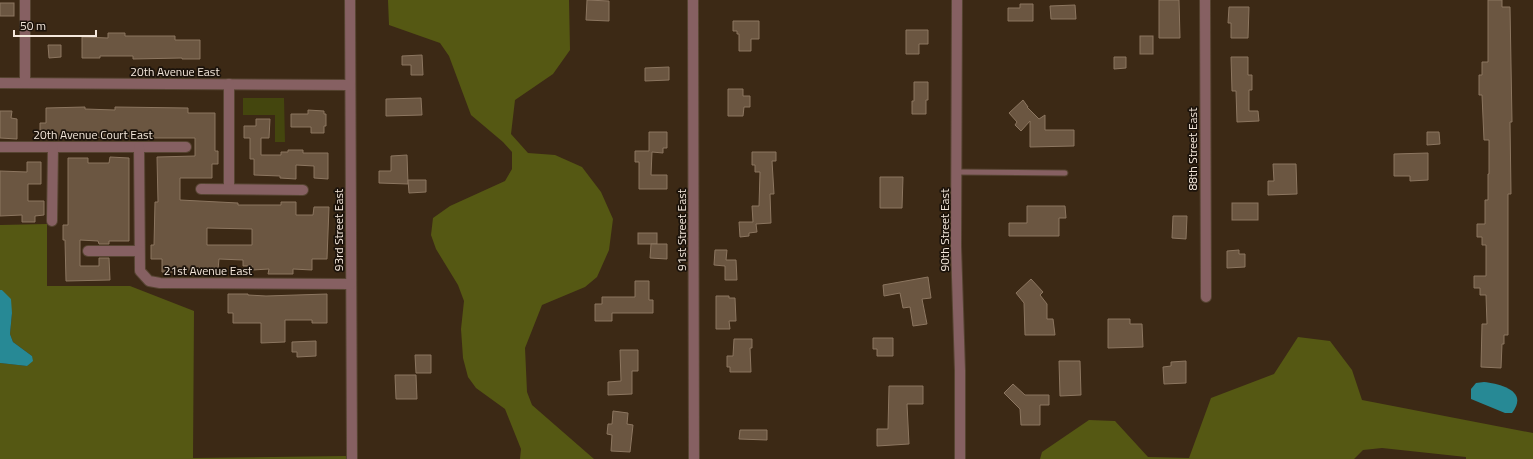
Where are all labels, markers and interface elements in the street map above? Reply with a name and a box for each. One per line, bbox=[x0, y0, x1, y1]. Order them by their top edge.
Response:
scale bar bbox=[14, 12, 96, 38]
text: 50 m bbox=[20, 16, 46, 35]
street label: 20th Avenue East bbox=[130, 62, 220, 81]
street label: 88th Street East bbox=[1183, 107, 1202, 190]
street label: 20th Avenue Court East bbox=[33, 125, 154, 144]
street label: 93rd Street East bbox=[329, 188, 348, 271]
street label: 91st Street East bbox=[672, 188, 691, 271]
street label: 90th Street East bbox=[935, 188, 954, 271]
street label: 21st Avenue East bbox=[164, 261, 253, 280]

